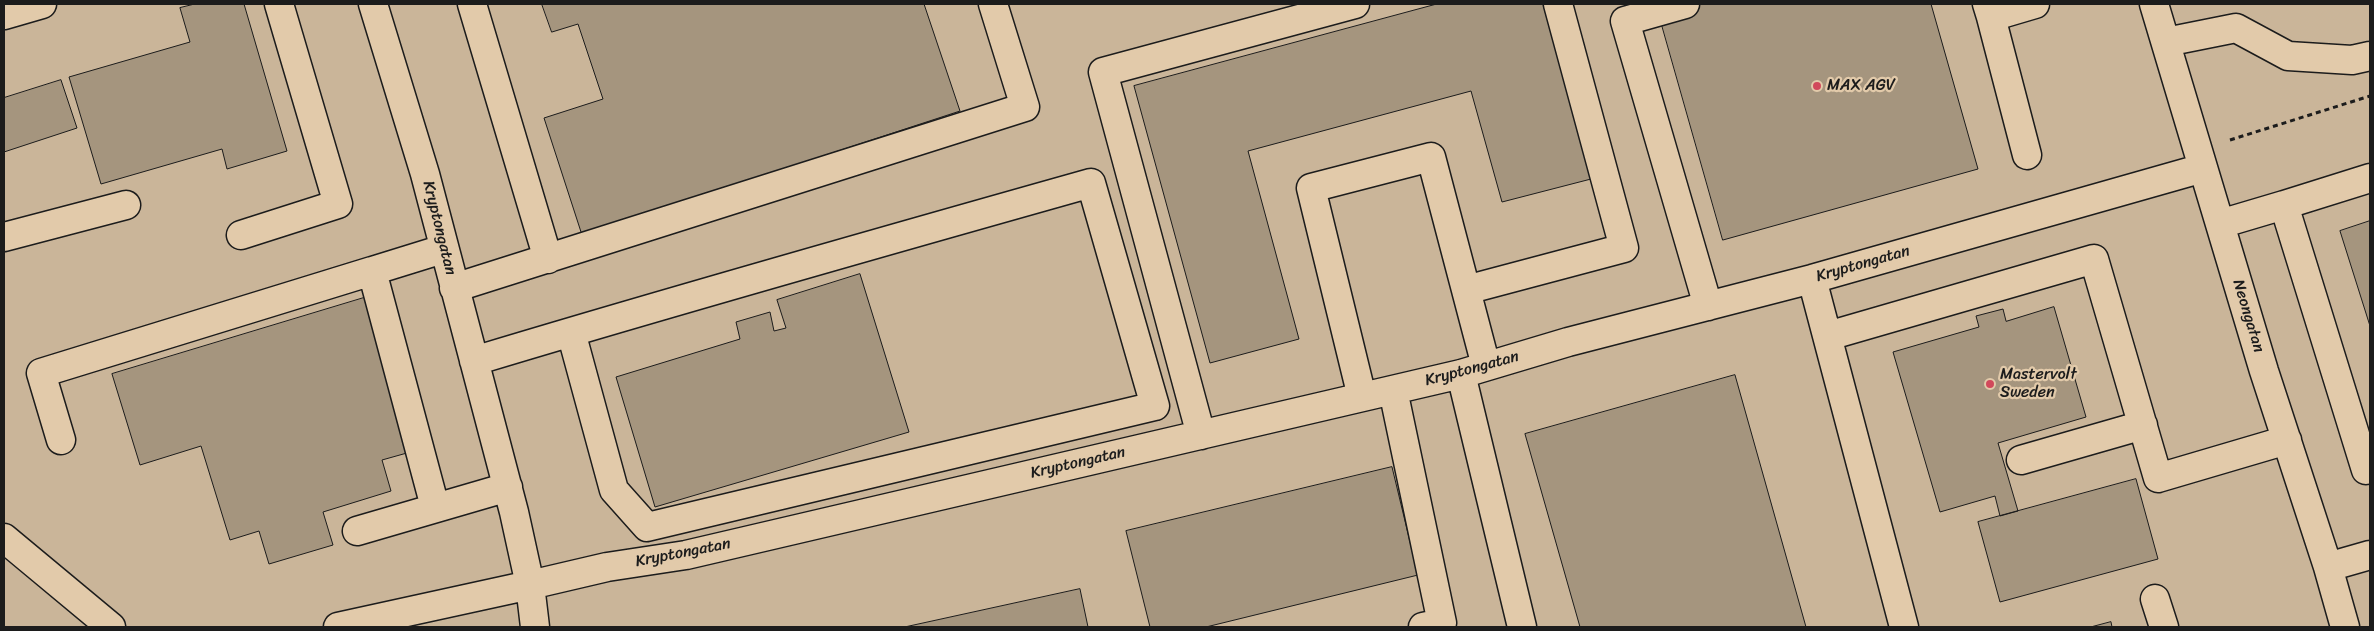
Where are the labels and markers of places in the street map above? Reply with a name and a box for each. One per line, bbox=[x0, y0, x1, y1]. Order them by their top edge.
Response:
place label: MAX AGV bbox=[1827, 76, 1895, 96]
marker: MAX AGV bbox=[1811, 80, 1823, 92]
place label: Mastervolt Sweden bbox=[2000, 365, 2077, 403]
marker: Mastervolt Sweden bbox=[1984, 378, 1996, 390]

